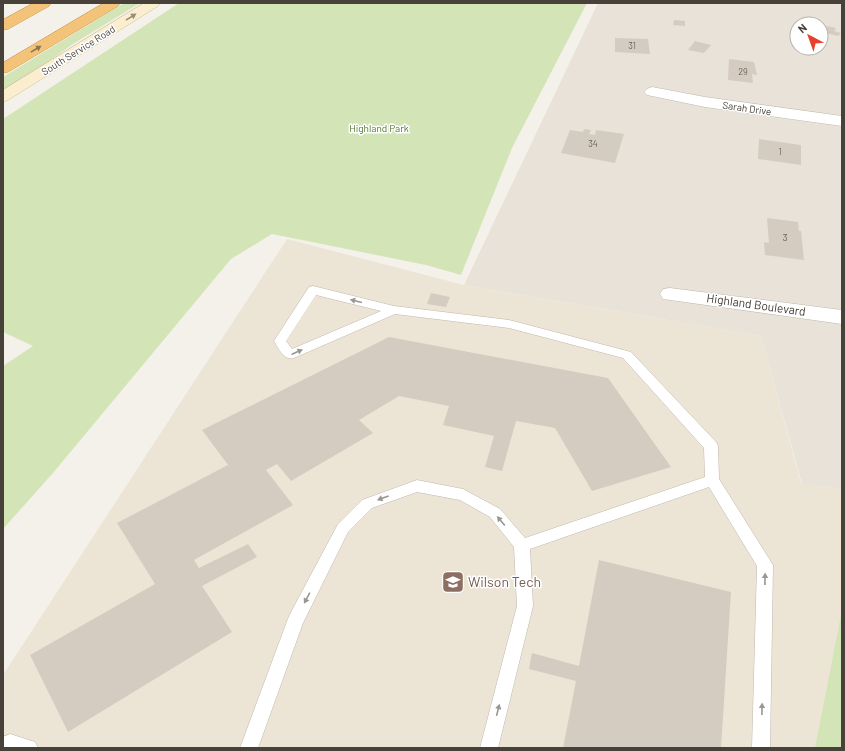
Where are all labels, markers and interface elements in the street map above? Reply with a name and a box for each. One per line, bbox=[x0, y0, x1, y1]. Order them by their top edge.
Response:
one-way arrow bbox=[125, 13, 137, 20]
north arrow bbox=[789, 16, 829, 56]
text: N bbox=[795, 21, 809, 35]
street label: South Service Road bbox=[39, 22, 117, 78]
house number: 31 bbox=[628, 40, 636, 51]
one-way arrow bbox=[30, 45, 42, 52]
house number: 29 bbox=[738, 66, 748, 77]
street label: Sarah Drive bbox=[722, 99, 772, 117]
park label: Highland Park bbox=[349, 122, 409, 134]
house number: 34 bbox=[588, 138, 598, 149]
house number: 1 bbox=[778, 146, 782, 157]
house number: 3 bbox=[782, 231, 788, 243]
street label: Highland Boulevard bbox=[706, 290, 807, 318]
one-way arrow bbox=[350, 297, 362, 303]
one-way arrow bbox=[292, 349, 303, 355]
one-way arrow bbox=[377, 496, 389, 502]
one-way arrow bbox=[497, 516, 506, 526]
school or university icon: Wilson Tech bbox=[440, 569, 466, 595]
one-way arrow bbox=[762, 572, 768, 585]
place label: Wilson Tech bbox=[468, 573, 541, 590]
one-way arrow bbox=[303, 592, 310, 604]
one-way arrow bbox=[758, 703, 765, 715]
one-way arrow bbox=[496, 704, 502, 716]

